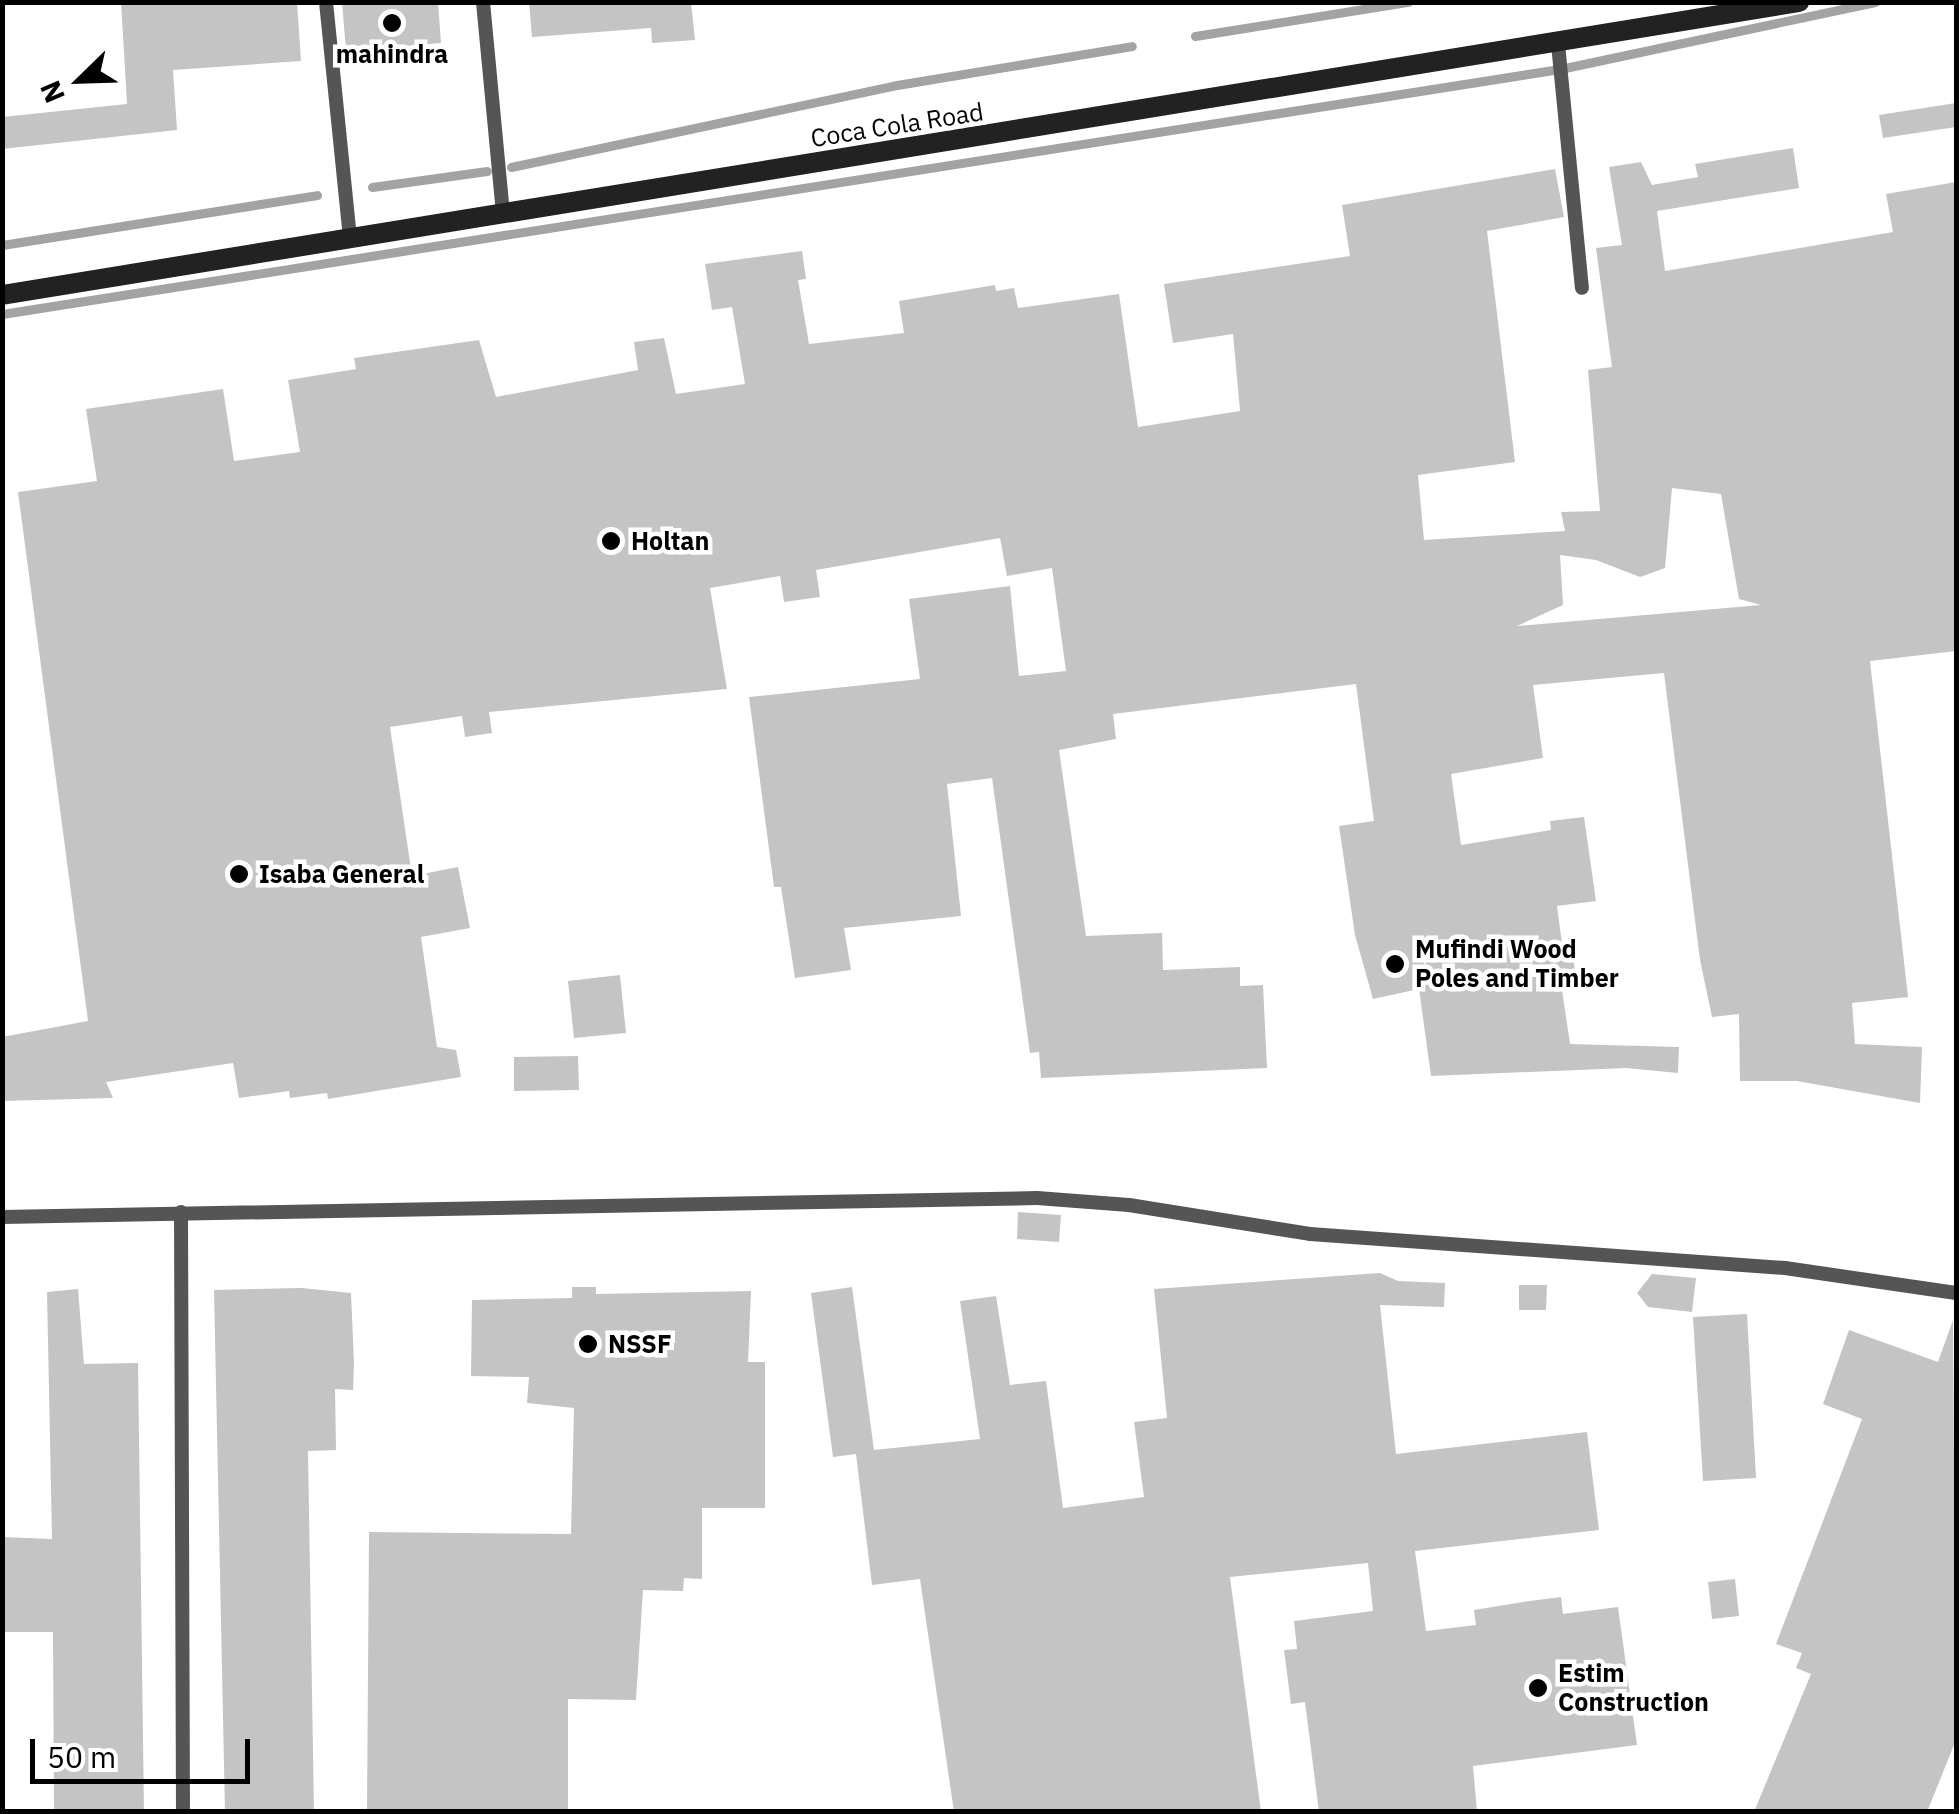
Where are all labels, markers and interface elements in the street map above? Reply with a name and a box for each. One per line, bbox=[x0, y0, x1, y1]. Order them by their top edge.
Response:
marker: mahindra bbox=[381, 12, 403, 34]
north arrow bbox=[30, 30, 130, 130]
place label: mahindra bbox=[336, 39, 448, 69]
text: N bbox=[31, 75, 73, 108]
street label: Coca Cola Road bbox=[809, 97, 985, 153]
place label: Holtan bbox=[631, 526, 709, 556]
marker: Holtan bbox=[600, 530, 622, 552]
place label: Isaba General bbox=[259, 859, 424, 889]
marker: Isaba General bbox=[228, 863, 250, 885]
place label: Mufindi Wood Poles and Timber bbox=[1415, 935, 1619, 994]
marker: Mufindi Wood Poles and Timber bbox=[1384, 953, 1406, 975]
place label: NSSF bbox=[608, 1329, 672, 1359]
marker: NSSF bbox=[577, 1333, 599, 1355]
place label: Estim Construction bbox=[1558, 1659, 1709, 1718]
marker: Estim Construction bbox=[1527, 1677, 1549, 1699]
scale bar bbox=[35, 1719, 255, 1781]
text: 50 m bbox=[47, 1737, 116, 1776]

